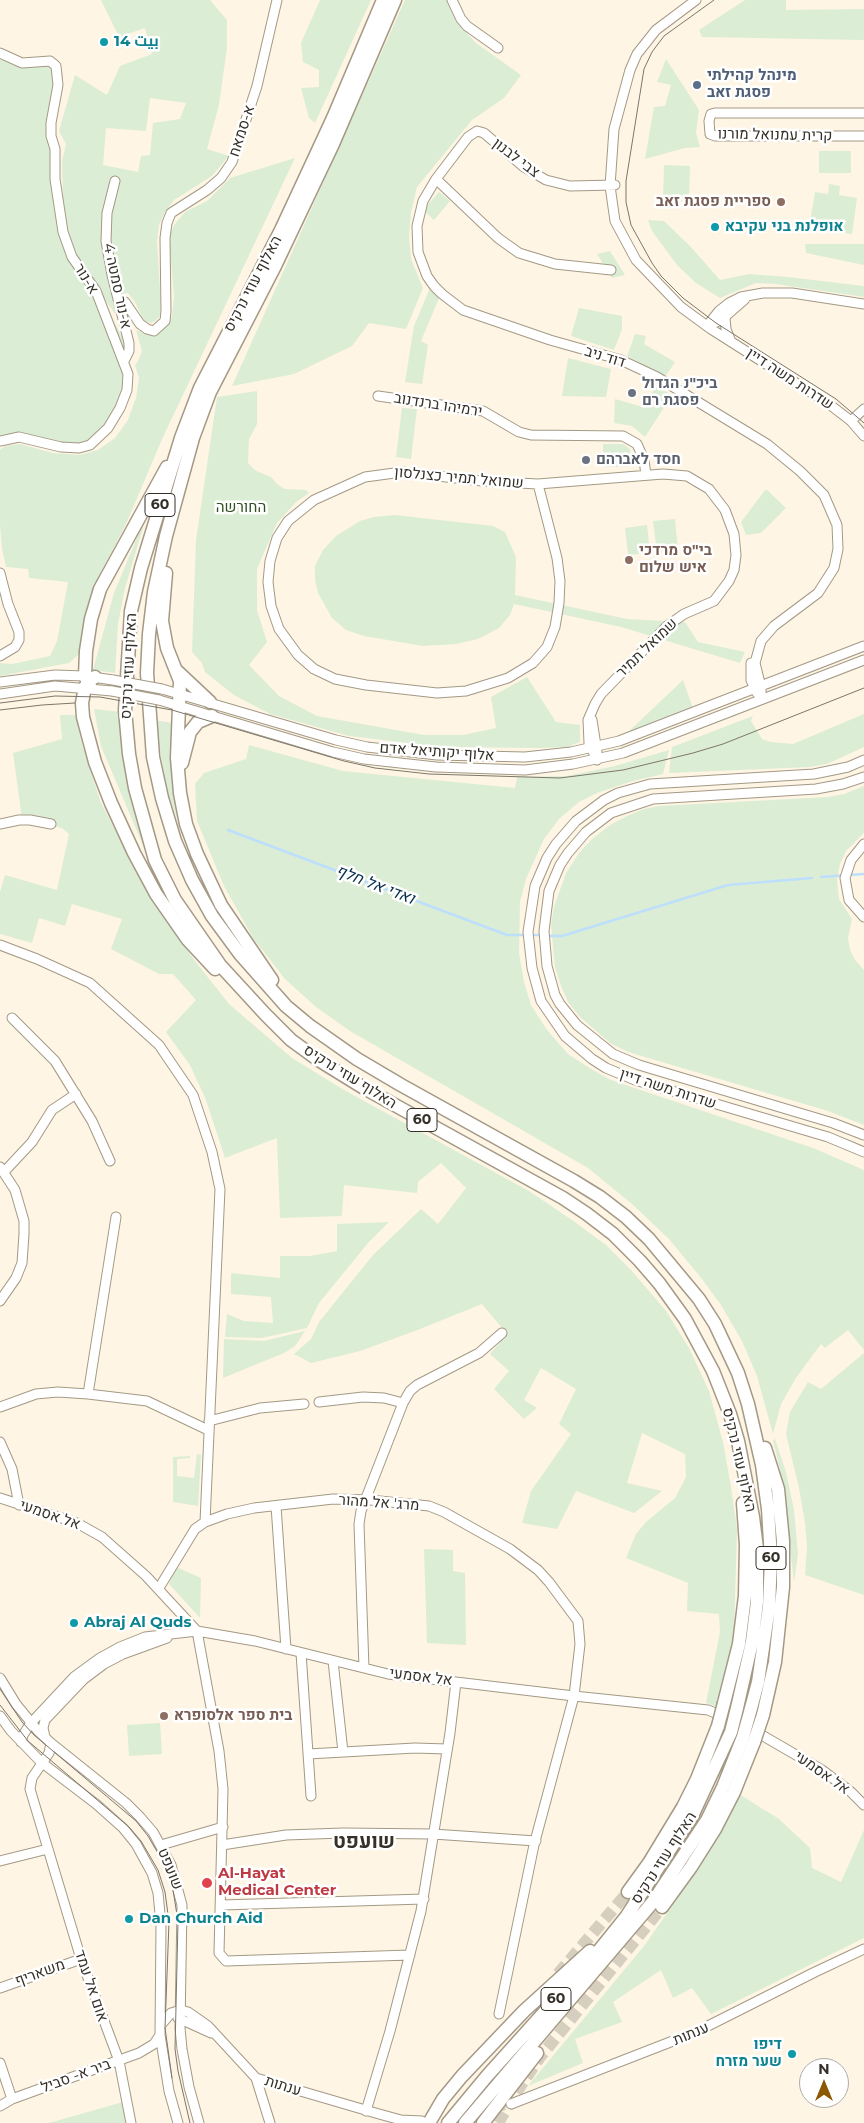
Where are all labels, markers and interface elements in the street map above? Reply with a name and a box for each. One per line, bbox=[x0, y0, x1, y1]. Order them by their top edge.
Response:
place label: بيت 14 bbox=[114, 33, 159, 51]
marker: بيت 14 bbox=[98, 36, 110, 48]
place label: מינהל קהילתי פסגת זאב bbox=[707, 67, 797, 102]
marker: מינהל קהילתי פסגת זאב bbox=[691, 79, 703, 91]
street label: א-סמאח bbox=[225, 103, 259, 159]
street label: קרית עמנואל מורנו bbox=[717, 125, 833, 145]
street label: צבי לבנון bbox=[489, 134, 543, 182]
place label: ספריית פסגת זאב bbox=[656, 193, 771, 211]
marker: ספריית פסגת זאב bbox=[775, 196, 787, 208]
place label: אופלנת בני עקיבא bbox=[725, 218, 843, 236]
marker: אופלנת בני עקיבא bbox=[709, 221, 721, 233]
street label: האלוף עוזי נרקיס bbox=[220, 233, 286, 335]
street label: א-נור סמטה 4 bbox=[99, 241, 135, 331]
street label: א-נור bbox=[70, 260, 102, 298]
street label: דוד ניב bbox=[582, 342, 628, 372]
street label: שדרות משה דיין bbox=[743, 344, 837, 414]
place label: ביכ"נ הגדול פסגת רם bbox=[642, 375, 717, 410]
marker: ביכ"נ הגדול פסגת רם bbox=[626, 387, 638, 399]
street label: ירמיהו ברנדנוב bbox=[392, 389, 484, 421]
place label: חסד לאברהם bbox=[596, 451, 681, 469]
marker: חסד לאברהם bbox=[580, 454, 592, 466]
street label: שמואל תמיר כצנלסון bbox=[394, 463, 524, 493]
road number: 60 bbox=[145, 494, 175, 516]
park label: החורשה bbox=[216, 499, 266, 517]
place label: בי"ס מרדכי איש שלום bbox=[639, 542, 712, 577]
marker: בי"ס מרדכי איש שלום bbox=[623, 554, 635, 566]
street label: האלוף עוזי נרקיס bbox=[117, 612, 141, 720]
street label: שמואל תמיר bbox=[613, 614, 681, 682]
street label: אלוף יקותיאל אדם bbox=[379, 739, 495, 765]
water label: ואדי אל חלף bbox=[333, 861, 417, 909]
street label: האלוף עוזי נרקיס bbox=[300, 1041, 400, 1113]
street label: שדרות משה דיין bbox=[618, 1065, 718, 1113]
road number: 60 bbox=[407, 1108, 437, 1132]
street label: האלוף עוזי נרקיס bbox=[718, 1406, 760, 1514]
street label: מרג' אל מהור bbox=[338, 1491, 420, 1515]
street label: אל אסמעי bbox=[17, 1496, 83, 1534]
road number: 60 bbox=[756, 1546, 786, 1570]
place label: Abraj Al Quds bbox=[84, 1614, 191, 1632]
marker: Abraj Al Quds bbox=[68, 1617, 80, 1629]
street label: אל אסמעי bbox=[389, 1664, 453, 1690]
place label: בית ספר אלסופרא bbox=[174, 1707, 292, 1725]
marker: בית ספר אלסופרא bbox=[158, 1710, 170, 1722]
street label: אל אסמעי bbox=[791, 1748, 853, 1798]
street label: האלוף עוזי נרקיס bbox=[627, 1808, 701, 1908]
district label: שועפט bbox=[333, 1830, 395, 1854]
street label: שועפט bbox=[153, 1845, 187, 1893]
place label: Al-Hayat Medical Center bbox=[218, 1865, 336, 1900]
marker: Al-Hayat Medical Center bbox=[200, 1876, 214, 1890]
place label: Dan Church Aid bbox=[139, 1910, 263, 1928]
marker: Dan Church Aid bbox=[123, 1913, 135, 1925]
street label: אום אל עמד bbox=[70, 1948, 112, 2024]
street label: משאריף bbox=[13, 1956, 67, 1990]
road number: 60 bbox=[541, 1988, 571, 2010]
street label: ענתות bbox=[670, 2018, 712, 2050]
place label: דיפו שער מזרח bbox=[715, 2036, 782, 2071]
marker: דיפו שער מזרח bbox=[786, 2048, 798, 2060]
street label: ביר א- סביל bbox=[39, 2055, 113, 2097]
north arrow bbox=[799, 2058, 849, 2108]
text: N bbox=[818, 2060, 830, 2078]
street label: ענתות bbox=[263, 2072, 303, 2100]

